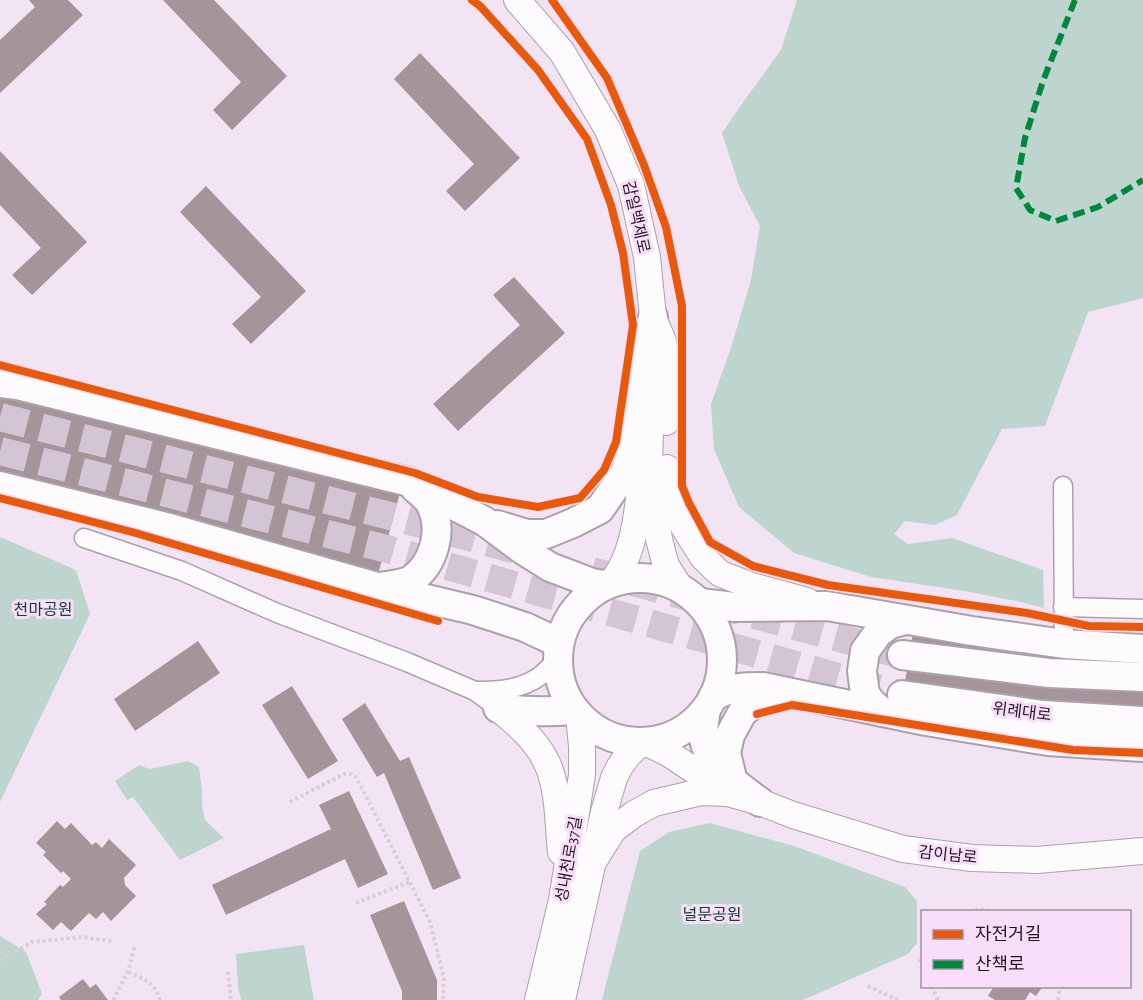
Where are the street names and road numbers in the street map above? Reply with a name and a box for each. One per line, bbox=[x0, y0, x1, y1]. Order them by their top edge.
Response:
street label: 감일백제로 bbox=[620, 180, 652, 255]
street label: 위례대로 bbox=[992, 700, 1052, 724]
street label: 성내천로37길 bbox=[553, 815, 584, 903]
street label: 감이남로 bbox=[918, 844, 978, 866]

